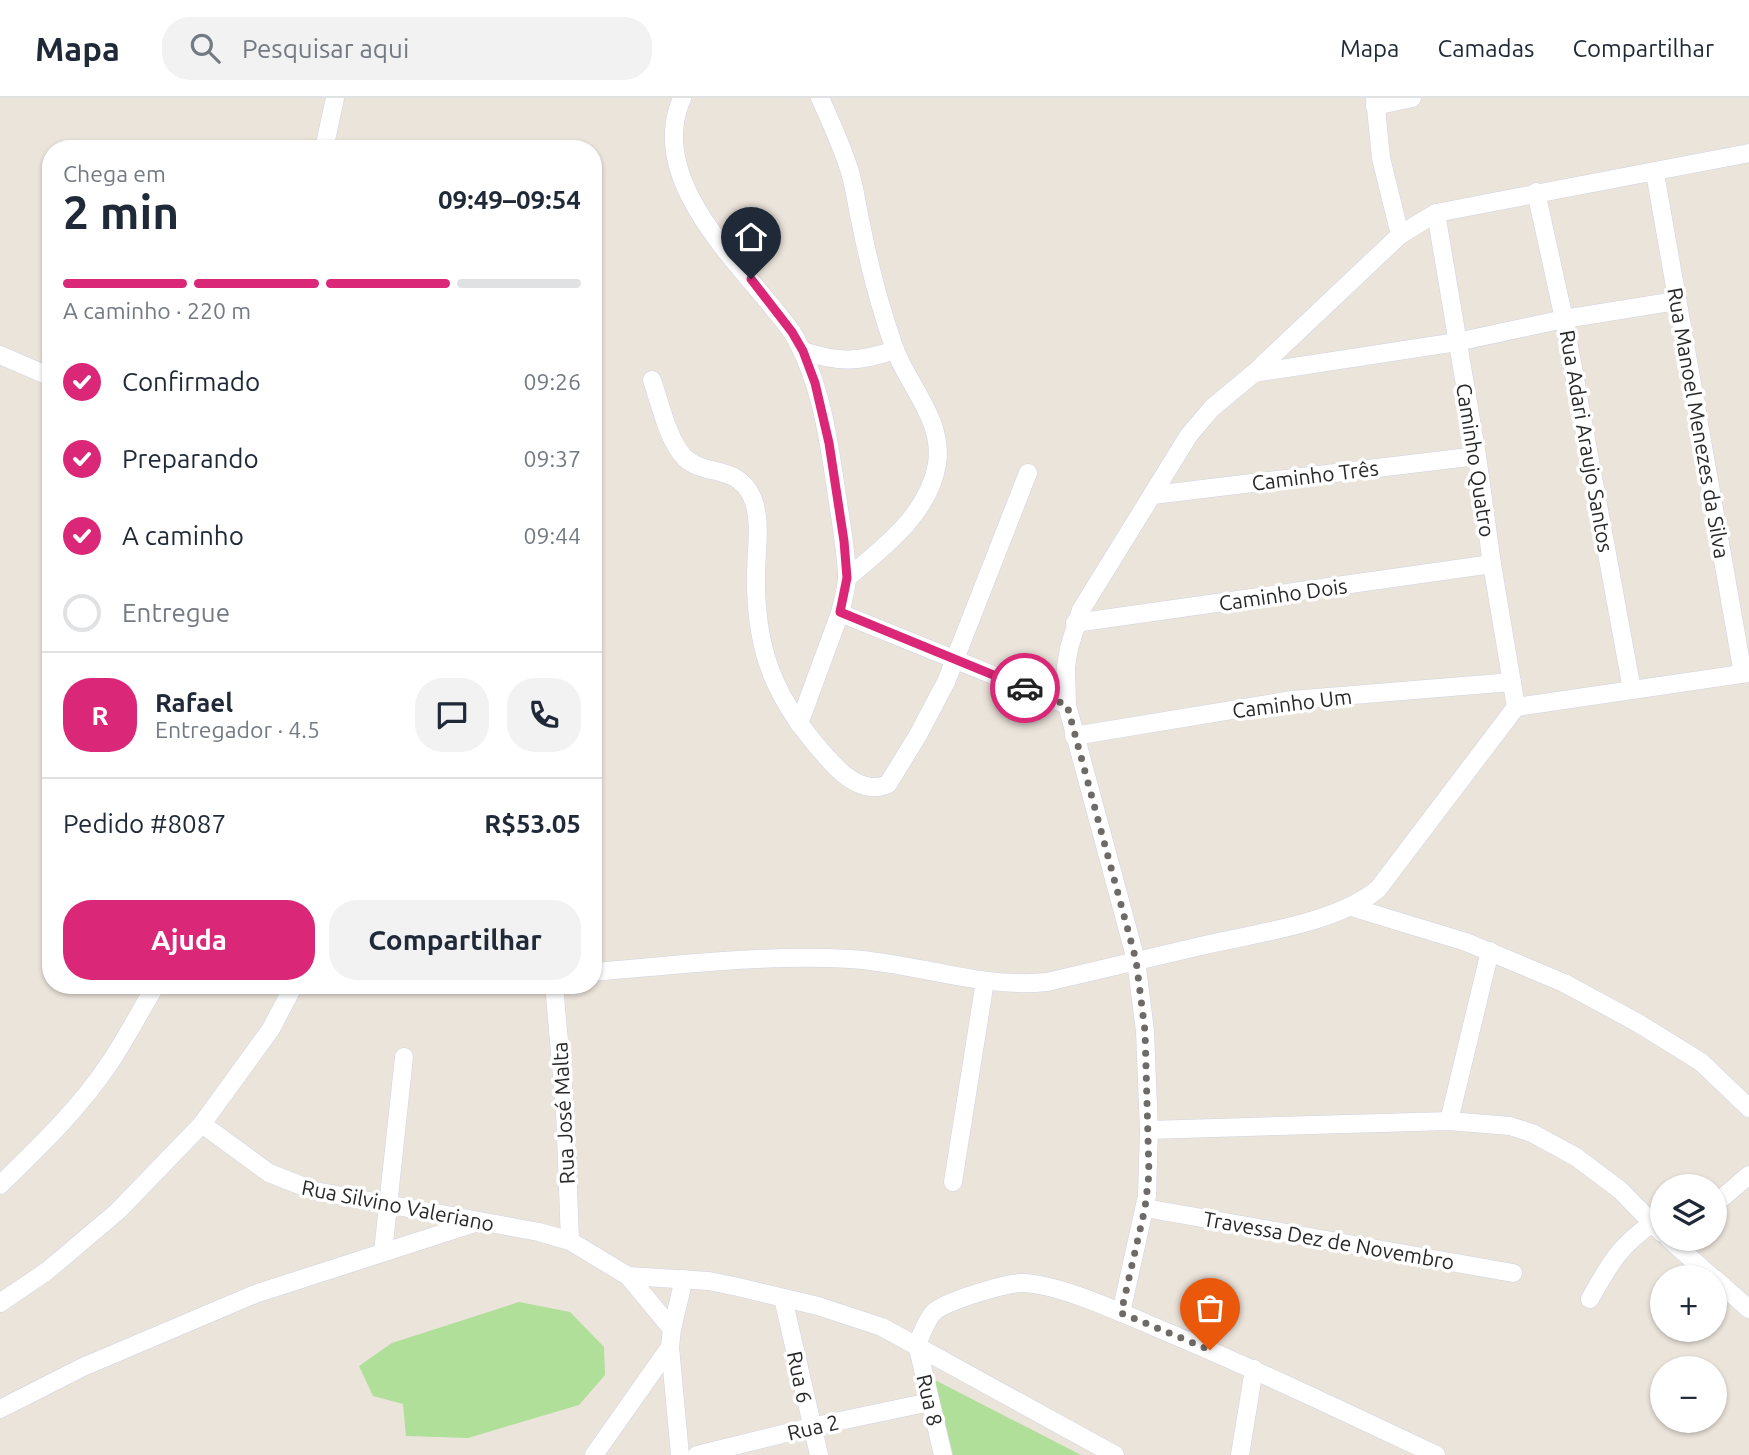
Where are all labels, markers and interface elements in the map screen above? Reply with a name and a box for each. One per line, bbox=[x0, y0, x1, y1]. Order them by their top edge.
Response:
search box bbox=[162, 17, 652, 80]
icon: search bbox=[186, 29, 224, 67]
text: Mapa bbox=[35, 30, 120, 67]
text: Pesquisar aqui bbox=[242, 34, 409, 63]
text: Mapa bbox=[1340, 35, 1399, 62]
text: Camadas bbox=[1437, 35, 1534, 62]
text: Compartilhar bbox=[1572, 35, 1714, 62]
text: Chega em bbox=[63, 161, 166, 186]
text: 09:49–09:54 bbox=[438, 185, 581, 214]
text: 2 min bbox=[63, 186, 179, 238]
pin bbox=[721, 207, 781, 279]
icon: home bbox=[732, 218, 770, 256]
street label: Rua Manoel Menezes da Silva bbox=[1663, 286, 1735, 560]
text: A caminho · 220 m bbox=[63, 298, 251, 323]
street label: Rua Adari Araujo Santos bbox=[1556, 328, 1618, 554]
icon: check bbox=[63, 363, 101, 401]
text: Confirmado bbox=[122, 367, 260, 396]
text: 09:26 bbox=[523, 369, 581, 394]
street label: Caminho Quatro bbox=[1452, 381, 1500, 539]
icon: check bbox=[63, 440, 101, 478]
text: Preparando bbox=[122, 444, 259, 473]
text: 09:37 bbox=[523, 446, 581, 471]
street label: Caminho Três bbox=[1250, 455, 1380, 495]
icon: check bbox=[63, 517, 101, 555]
text: A caminho bbox=[122, 521, 244, 550]
text: 09:44 bbox=[523, 523, 581, 548]
street label: Caminho Dois bbox=[1217, 573, 1349, 615]
text: Entregue bbox=[122, 598, 230, 627]
courier bbox=[990, 653, 1060, 723]
icon: car bbox=[1006, 669, 1044, 707]
button: chat bbox=[415, 678, 489, 752]
button: phone bbox=[507, 678, 581, 752]
street label: Caminho Um bbox=[1231, 684, 1353, 722]
text: Rafael bbox=[155, 688, 233, 717]
text: R bbox=[91, 701, 109, 730]
text: Entregador · 4.5 bbox=[155, 717, 320, 742]
text: Pedido #8087 bbox=[63, 809, 226, 838]
text: R$53.05 bbox=[484, 809, 581, 838]
button: Ajuda bbox=[63, 900, 315, 980]
button: Compartilhar bbox=[329, 900, 581, 980]
street label: Rua José Malta bbox=[547, 1041, 579, 1185]
map controls bbox=[1650, 1174, 1727, 1433]
button: layers bbox=[1650, 1174, 1727, 1251]
street label: Rua Silvino Valeriano bbox=[300, 1175, 496, 1235]
street label: Travessa Dez de Novembro bbox=[1202, 1206, 1456, 1274]
button: + bbox=[1650, 1265, 1727, 1342]
pin bbox=[1180, 1278, 1240, 1350]
icon: bag bbox=[1191, 1289, 1229, 1327]
street label: Rua 6 bbox=[783, 1349, 817, 1405]
button: − bbox=[1650, 1356, 1727, 1433]
street label: Rua 8 bbox=[912, 1372, 948, 1428]
street label: Rua 2 bbox=[785, 1409, 841, 1445]

